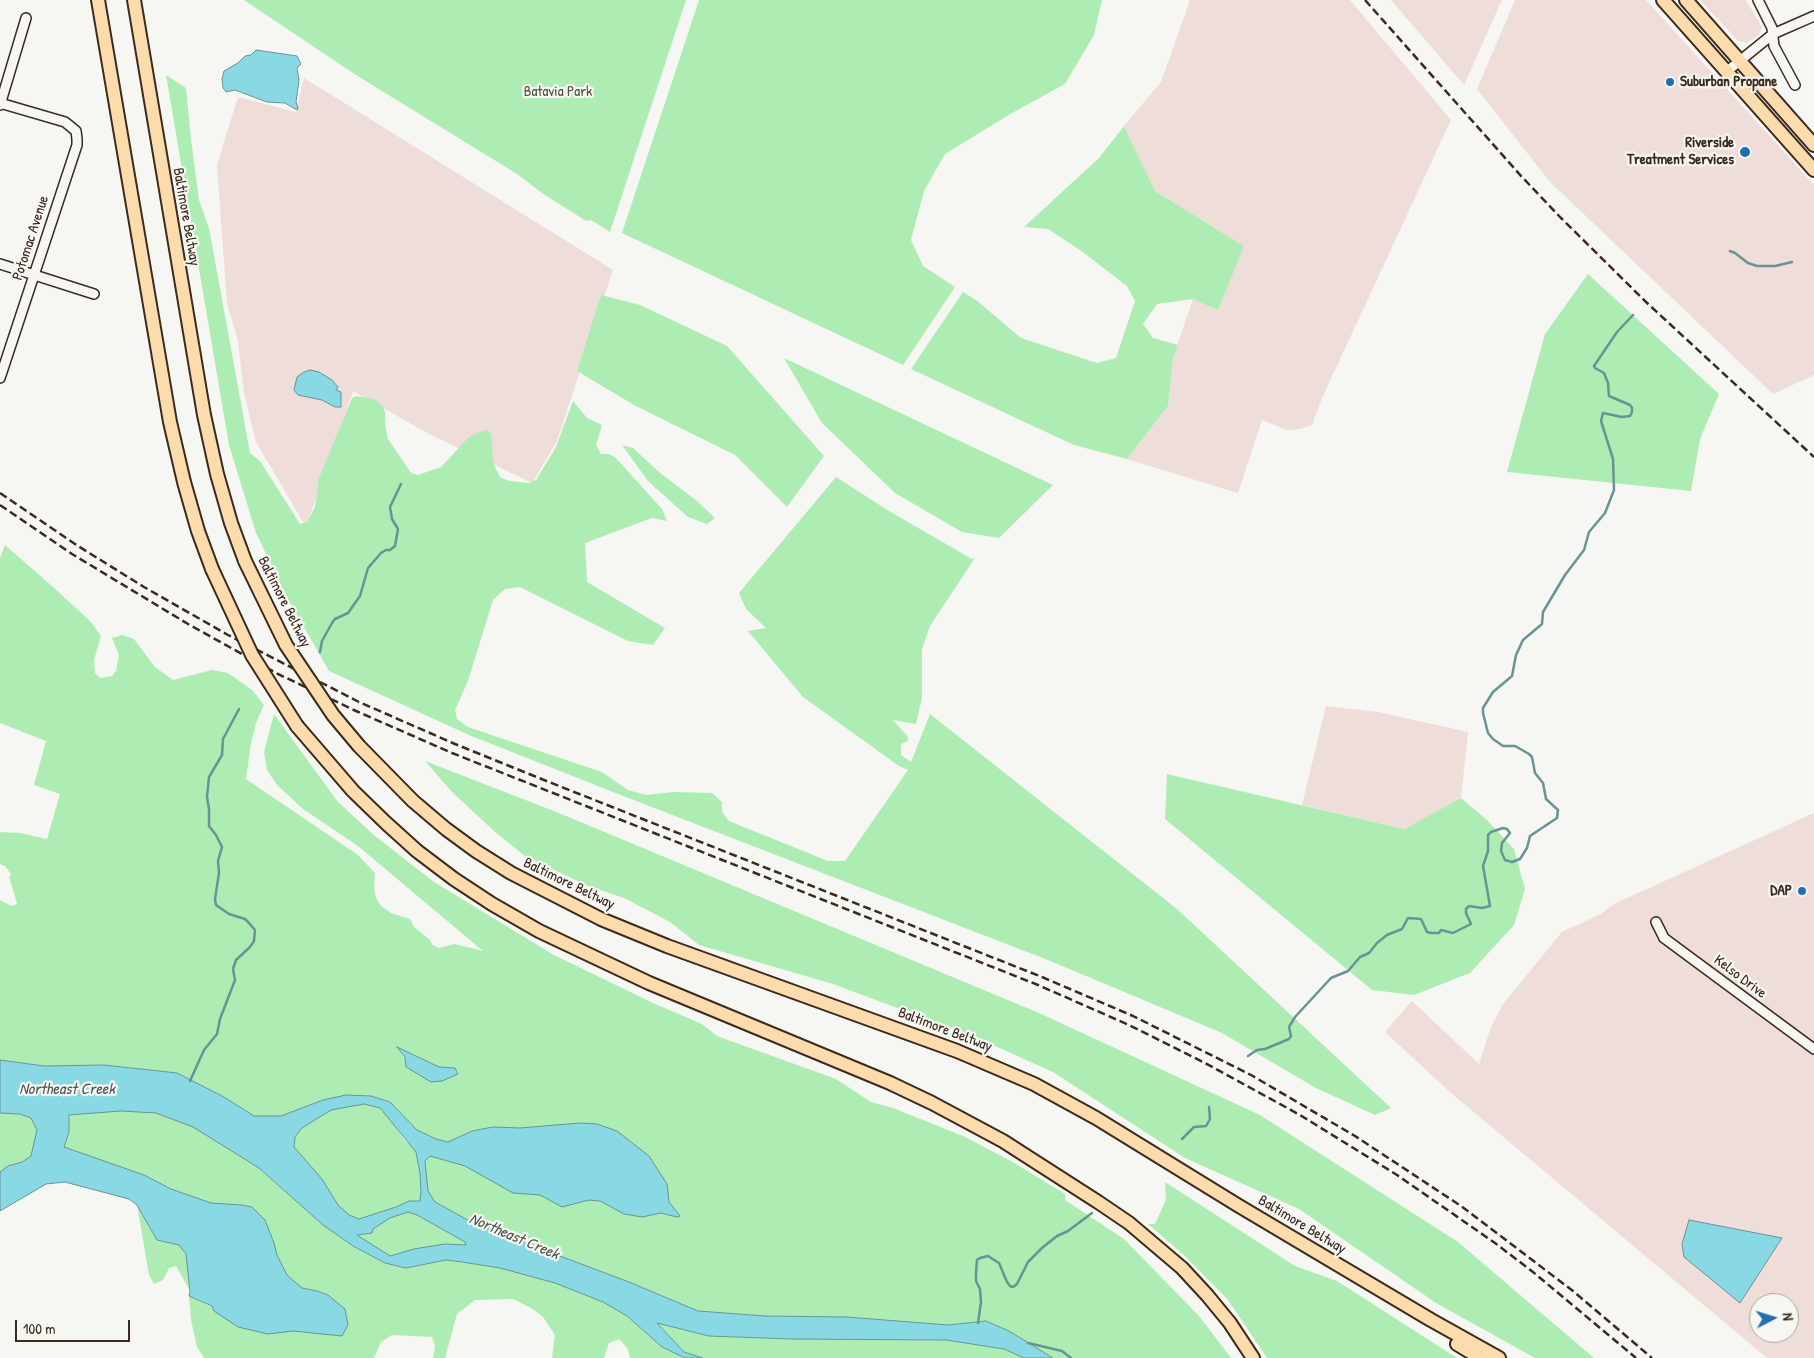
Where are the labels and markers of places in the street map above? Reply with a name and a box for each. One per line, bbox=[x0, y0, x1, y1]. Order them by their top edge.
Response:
place label: Suburban Propane bbox=[1680, 73, 1777, 91]
marker: Suburban Propane bbox=[1664, 76, 1676, 88]
place label: Riverside Treatment Services bbox=[1627, 134, 1734, 169]
marker: Riverside Treatment Services bbox=[1738, 145, 1752, 159]
place label: DAP bbox=[1770, 882, 1792, 900]
marker: DAP bbox=[1796, 885, 1808, 897]

